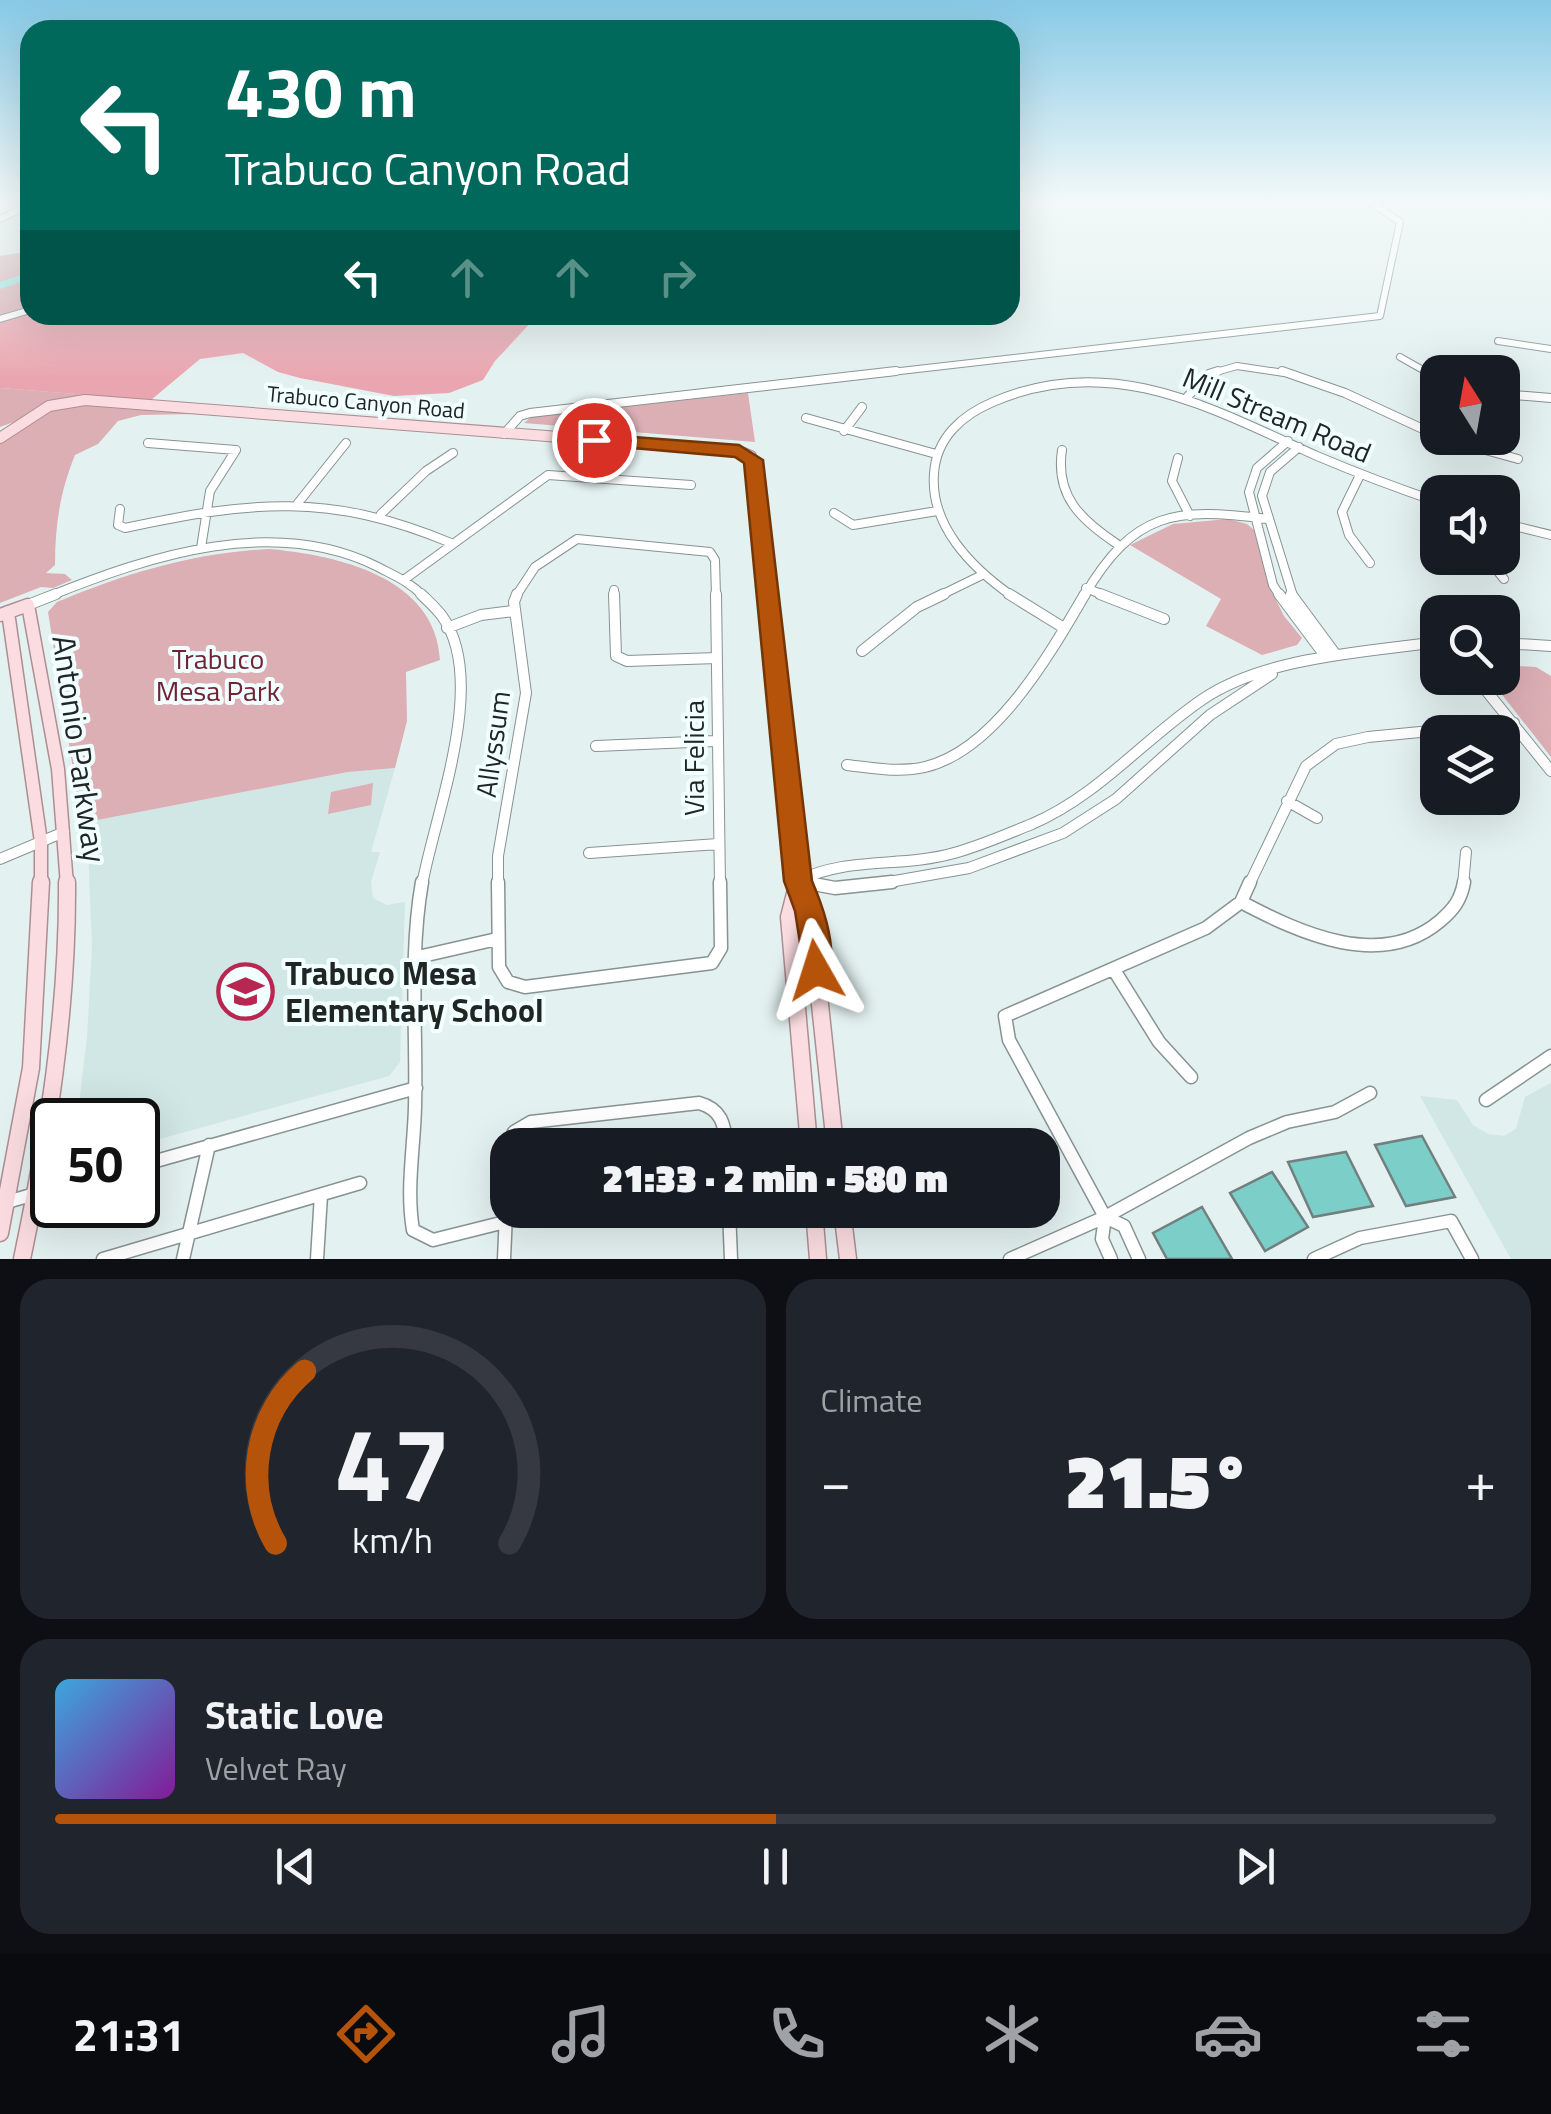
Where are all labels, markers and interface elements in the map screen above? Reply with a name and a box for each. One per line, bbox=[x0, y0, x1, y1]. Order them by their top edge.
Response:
text: 430 m bbox=[225, 38, 417, 144]
icon: left bbox=[60, 60, 190, 190]
text: Trabuco Canyon Road bbox=[225, 134, 631, 202]
icon: left bbox=[335, 250, 390, 305]
icon: ahead bbox=[440, 250, 495, 305]
icon: ahead bbox=[545, 250, 600, 305]
icon: right bbox=[650, 250, 705, 305]
street label: Mill Stream Road bbox=[1176, 355, 1378, 474]
north arrow bbox=[1420, 355, 1520, 455]
map controls bbox=[1420, 355, 1520, 815]
street label: Trabuco Canyon Road bbox=[266, 376, 466, 428]
pin bbox=[552, 398, 637, 483]
icon: arrive bbox=[567, 413, 622, 468]
button: sound bbox=[1420, 475, 1520, 575]
button: search bbox=[1420, 595, 1520, 695]
street label: Antonio Parkway bbox=[40, 632, 120, 866]
park label: Trabuco Mesa Park bbox=[156, 637, 280, 712]
street label: Allyssum bbox=[464, 688, 521, 800]
street label: Via Felicia bbox=[672, 700, 715, 816]
button: layers bbox=[1420, 715, 1520, 815]
position arrow bbox=[764, 918, 868, 1022]
place label: Trabuco Mesa Elementary School bbox=[285, 949, 544, 1034]
school or university icon: Trabuco Mesa Elementary School bbox=[216, 962, 276, 1022]
speed limit sign: 50 bbox=[30, 1098, 160, 1228]
text: 21:33 · 2 min · 580 m bbox=[602, 1149, 948, 1207]
text: Climate bbox=[821, 1376, 922, 1424]
text: 47 bbox=[335, 1383, 451, 1541]
text: 21.5° bbox=[1065, 1423, 1251, 1537]
text: − bbox=[821, 1439, 851, 1522]
text: + bbox=[1465, 1439, 1496, 1522]
text: km/h bbox=[352, 1512, 433, 1567]
text: Static Love bbox=[205, 1686, 384, 1744]
text: Velvet Ray bbox=[205, 1744, 347, 1792]
icon: previous bbox=[268, 1839, 323, 1894]
icon: pause bbox=[748, 1839, 803, 1894]
icon: next bbox=[1228, 1839, 1283, 1894]
icon: directions bbox=[331, 1999, 401, 2069]
icon: music bbox=[546, 1999, 616, 2069]
icon: phone bbox=[762, 1999, 832, 2069]
icon: climate bbox=[977, 1999, 1047, 2069]
icon: car bbox=[1193, 1999, 1263, 2069]
icon: filters bbox=[1408, 1999, 1478, 2069]
text: 21:31 bbox=[73, 2000, 185, 2068]

